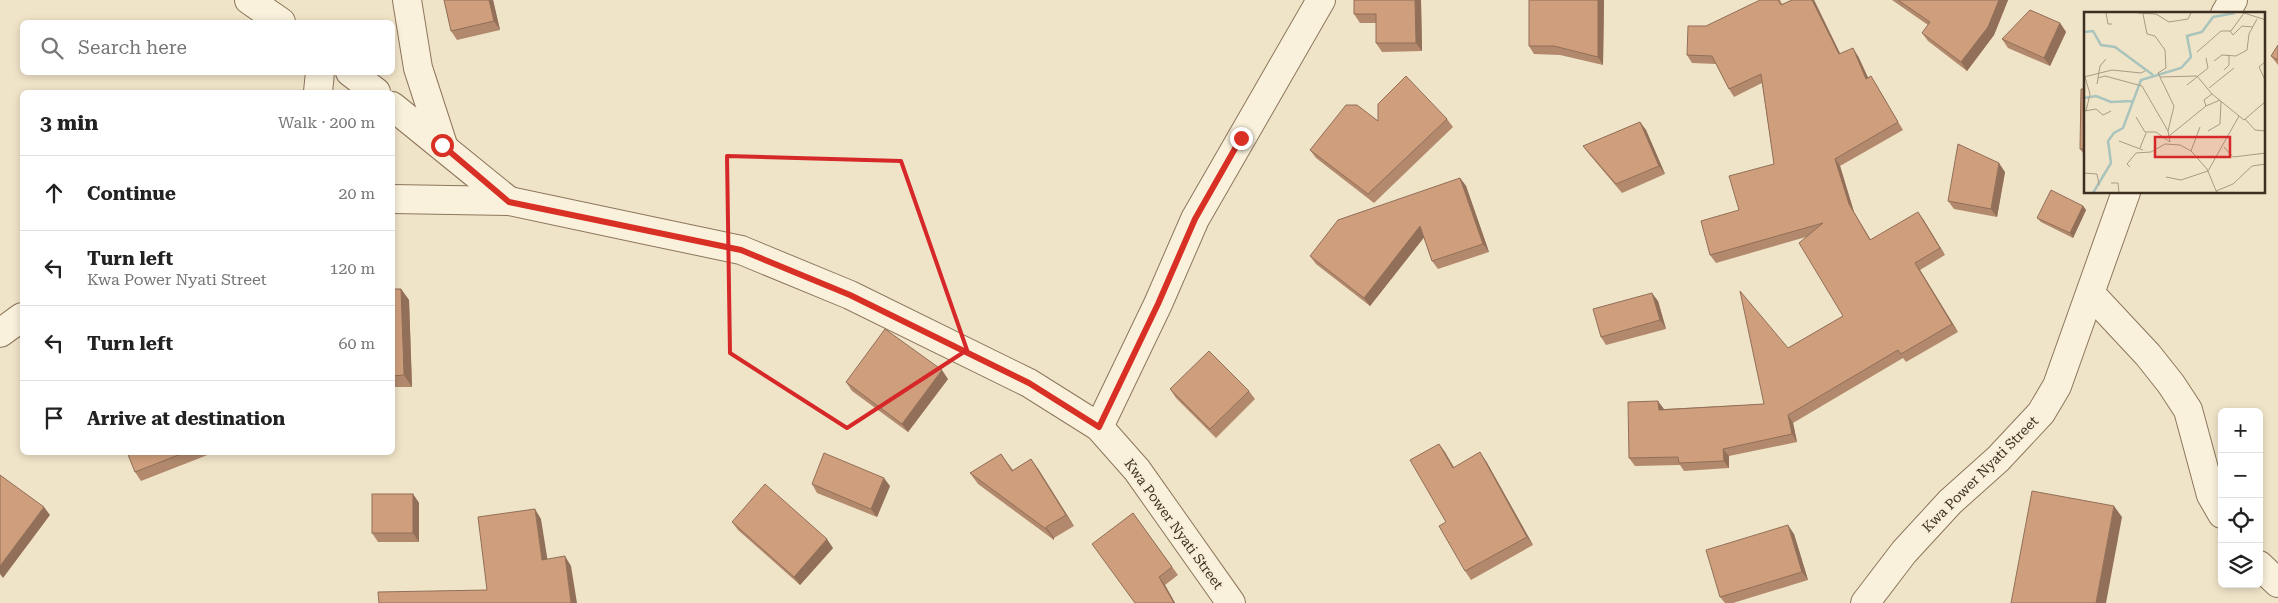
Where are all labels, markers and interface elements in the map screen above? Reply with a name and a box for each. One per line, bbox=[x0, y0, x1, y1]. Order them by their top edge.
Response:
inset map bbox=[2084, 12, 2266, 194]
search box bbox=[20, 20, 395, 75]
icon: search bbox=[38, 34, 66, 62]
text: Search here bbox=[78, 36, 187, 59]
text: 3 min bbox=[40, 111, 98, 135]
text: Walk · 200 m bbox=[278, 113, 375, 132]
route end bbox=[1230, 127, 1253, 150]
route start bbox=[431, 134, 454, 157]
icon: ahead bbox=[40, 179, 68, 207]
text: Continue bbox=[87, 182, 176, 205]
text: 20 m bbox=[338, 184, 375, 203]
text: Turn left bbox=[87, 247, 173, 270]
icon: left bbox=[40, 254, 68, 282]
text: 120 m bbox=[329, 259, 375, 278]
text: Kwa Power Nyati Street bbox=[87, 270, 267, 289]
icon: left bbox=[40, 329, 68, 357]
text: Turn left bbox=[87, 332, 173, 355]
text: 60 m bbox=[338, 334, 375, 353]
icon: arrive bbox=[40, 404, 68, 432]
text: Arrive at destination bbox=[87, 407, 285, 430]
map controls bbox=[2218, 408, 2263, 588]
button: + bbox=[2218, 408, 2263, 453]
street label: Kwa Power Nyati Street bbox=[1919, 413, 2041, 535]
button: − bbox=[2218, 453, 2263, 498]
street label: Kwa Power Nyati Street bbox=[1121, 456, 1227, 592]
button: locate bbox=[2218, 498, 2263, 543]
button: layers bbox=[2218, 543, 2263, 588]

